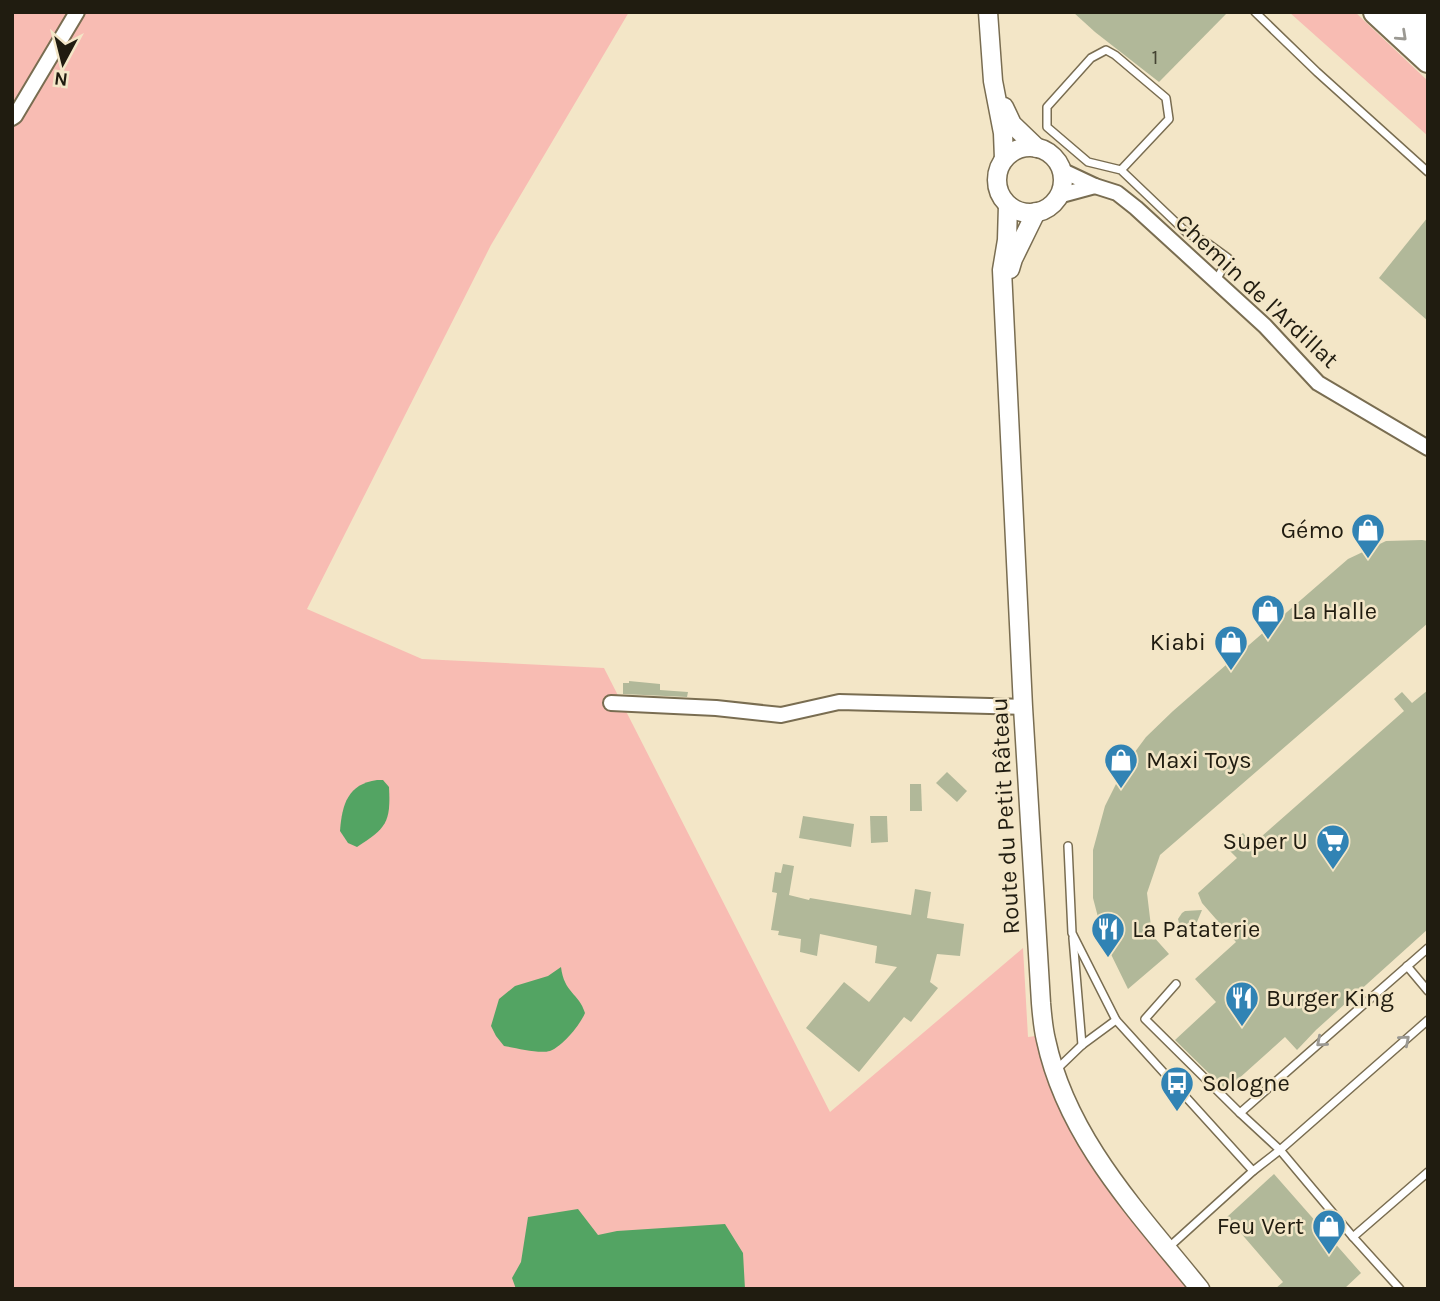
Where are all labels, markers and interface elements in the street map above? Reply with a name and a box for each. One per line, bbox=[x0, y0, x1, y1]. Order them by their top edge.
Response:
north arrow bbox=[28, 28, 98, 98]
one-way arrow bbox=[1394, 28, 1407, 41]
house number: 1 bbox=[1152, 45, 1158, 69]
text: N bbox=[53, 67, 69, 91]
street label: Chemin de l'Ardillat bbox=[1170, 208, 1344, 374]
shop icon: Gémo bbox=[1349, 511, 1387, 560]
place label: Gémo bbox=[1281, 516, 1344, 544]
shop icon: La Halle bbox=[1249, 592, 1287, 641]
place label: La Halle bbox=[1292, 597, 1377, 625]
shop icon: Kiabi bbox=[1212, 623, 1250, 672]
place label: Kiabi bbox=[1150, 628, 1206, 656]
street label: Route du Petit Râteau bbox=[985, 697, 1025, 935]
shop icon: Maxi Toys bbox=[1102, 741, 1140, 790]
place label: Maxi Toys bbox=[1146, 746, 1252, 774]
supermarket icon: Super U bbox=[1314, 822, 1352, 871]
place label: Super U bbox=[1223, 827, 1308, 855]
restaurant icon: La Pataterie bbox=[1089, 910, 1127, 959]
place label: La Pataterie bbox=[1132, 915, 1260, 943]
restaurant icon: Burger King bbox=[1223, 979, 1261, 1028]
place label: Burger King bbox=[1266, 984, 1394, 1012]
one-way arrow bbox=[1316, 1034, 1329, 1046]
one-way arrow bbox=[1397, 1036, 1410, 1048]
bus stop icon: Sologne bbox=[1158, 1064, 1196, 1113]
place label: Sologne bbox=[1202, 1069, 1290, 1097]
shop icon: Feu Vert bbox=[1310, 1207, 1348, 1256]
place label: Feu Vert bbox=[1217, 1212, 1304, 1240]

